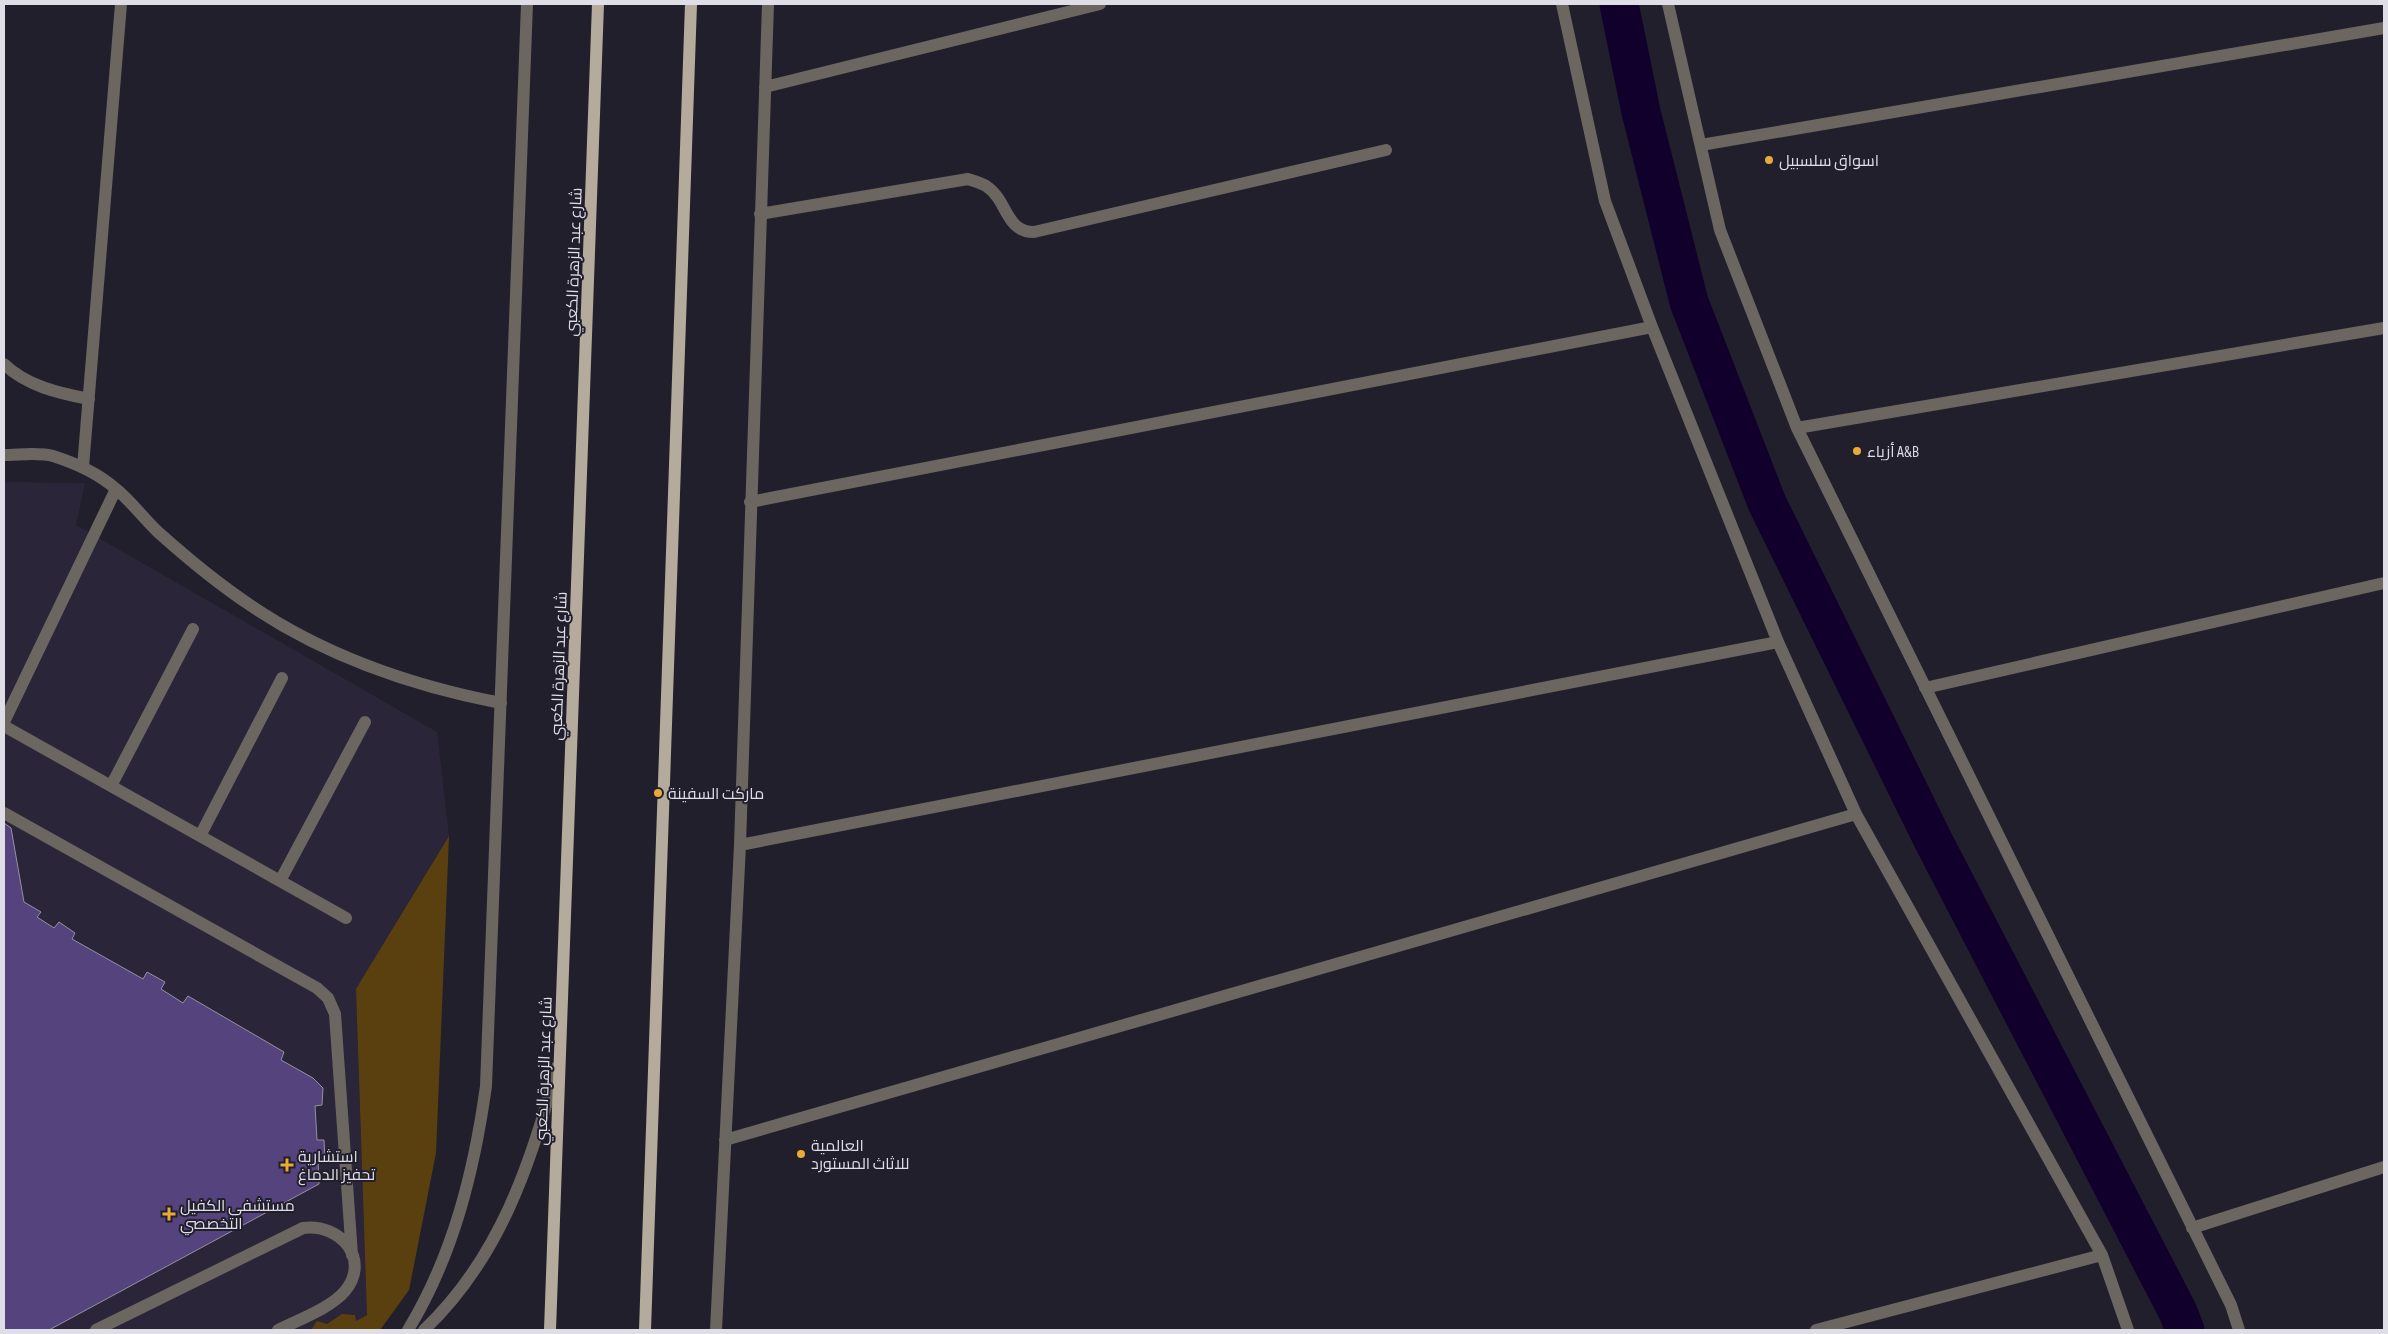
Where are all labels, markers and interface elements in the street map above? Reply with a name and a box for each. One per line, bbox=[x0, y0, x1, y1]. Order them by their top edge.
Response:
place label: اسواق سلسبيل bbox=[1779, 152, 1879, 171]
marker: اسواق سلسبيل bbox=[1763, 154, 1775, 166]
street label: شارع عبد الزهرة الكعبي bbox=[562, 187, 590, 337]
place label: أزياء A&B bbox=[1867, 442, 1919, 462]
marker: أزياء A&B bbox=[1851, 445, 1863, 457]
street label: شارع عبد الزهرة الكعبي bbox=[547, 591, 575, 741]
place label: ماركت السفينة bbox=[668, 785, 764, 804]
marker: ماركت السفينة bbox=[652, 787, 664, 799]
street label: شارع عبد الزهرة الكعبي bbox=[532, 996, 560, 1146]
place label: العالمية للاثاث المستورد bbox=[811, 1137, 909, 1174]
place label: استشارية تحفيز الدماغ bbox=[298, 1148, 376, 1186]
marker: العالمية للاثاث المستورد bbox=[795, 1148, 807, 1160]
marker: استشارية تحفيز الدماغ bbox=[280, 1158, 294, 1172]
place label: مستشفى الكفيل التخصصي bbox=[180, 1197, 295, 1236]
marker: مستشفى الكفيل التخصصي bbox=[162, 1207, 176, 1221]

